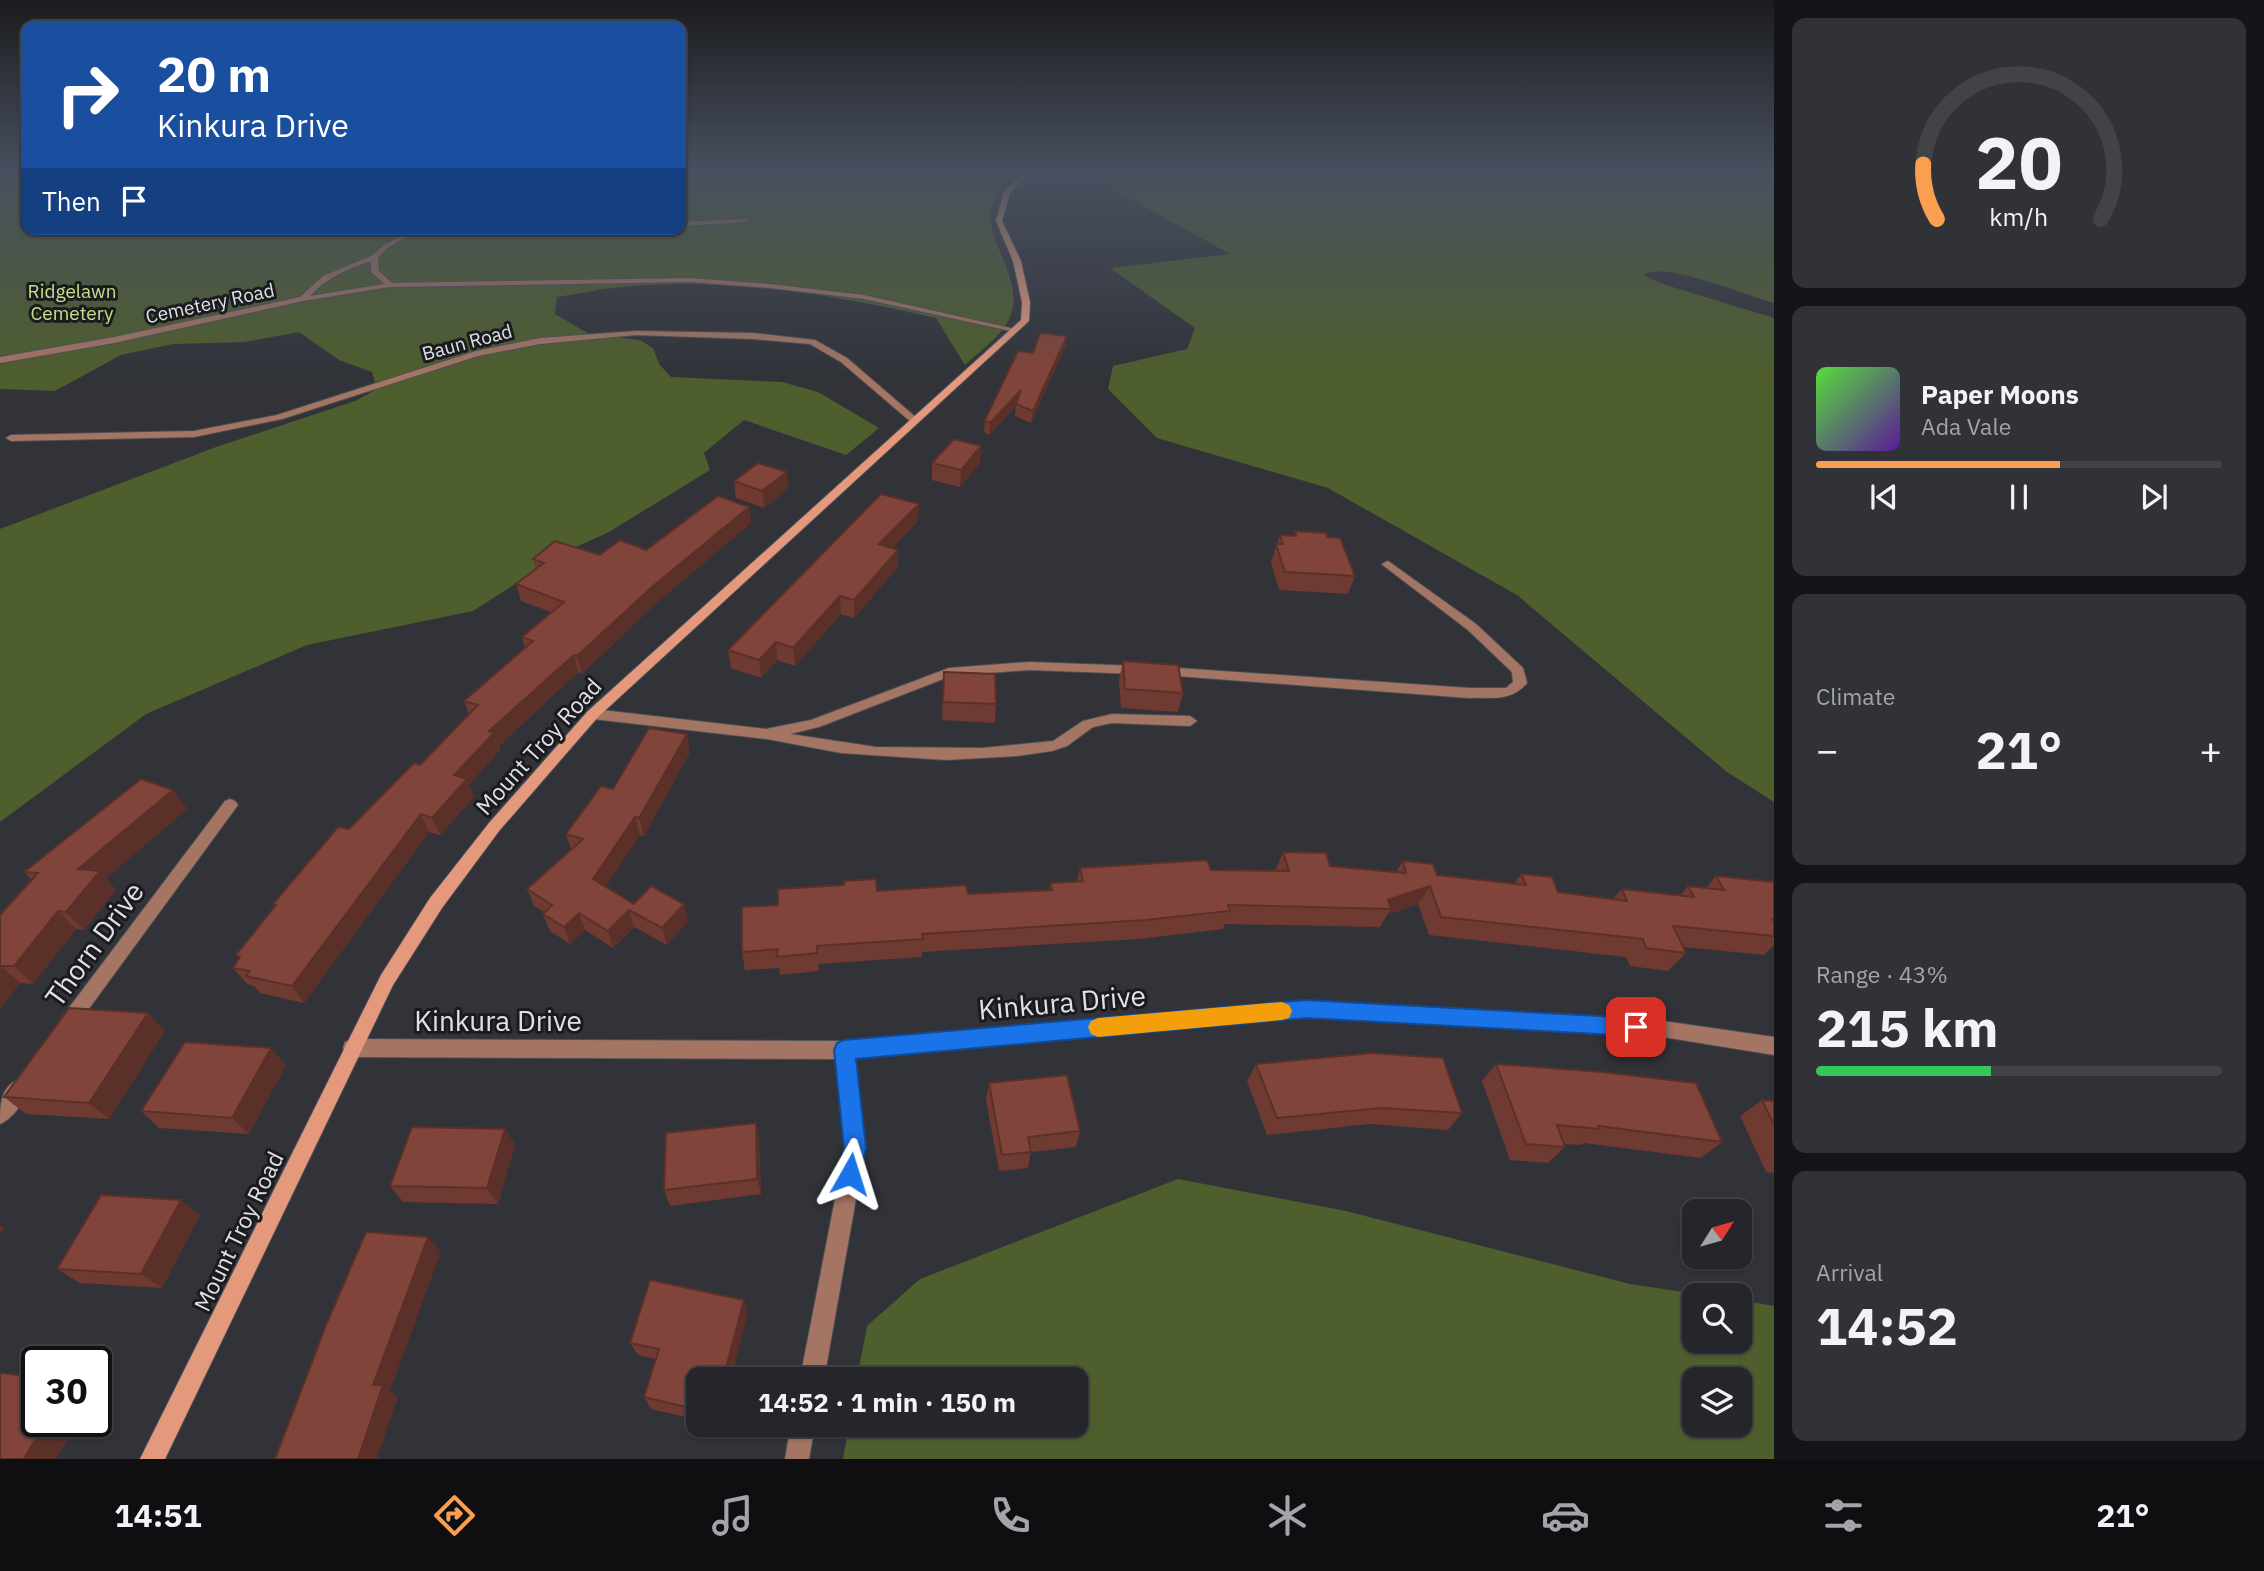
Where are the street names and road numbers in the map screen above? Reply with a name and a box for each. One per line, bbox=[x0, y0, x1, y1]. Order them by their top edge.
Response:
street label: Cemetery Road bbox=[143, 278, 277, 328]
street label: Baun Road bbox=[419, 318, 515, 366]
street label: Mount Troy Road bbox=[469, 671, 607, 821]
street label: Thorn Drive bbox=[36, 874, 152, 1014]
street label: Kinkura Drive bbox=[977, 976, 1147, 1028]
street label: Kinkura Drive bbox=[414, 1002, 582, 1039]
street label: Mount Troy Road bbox=[186, 1146, 290, 1316]

